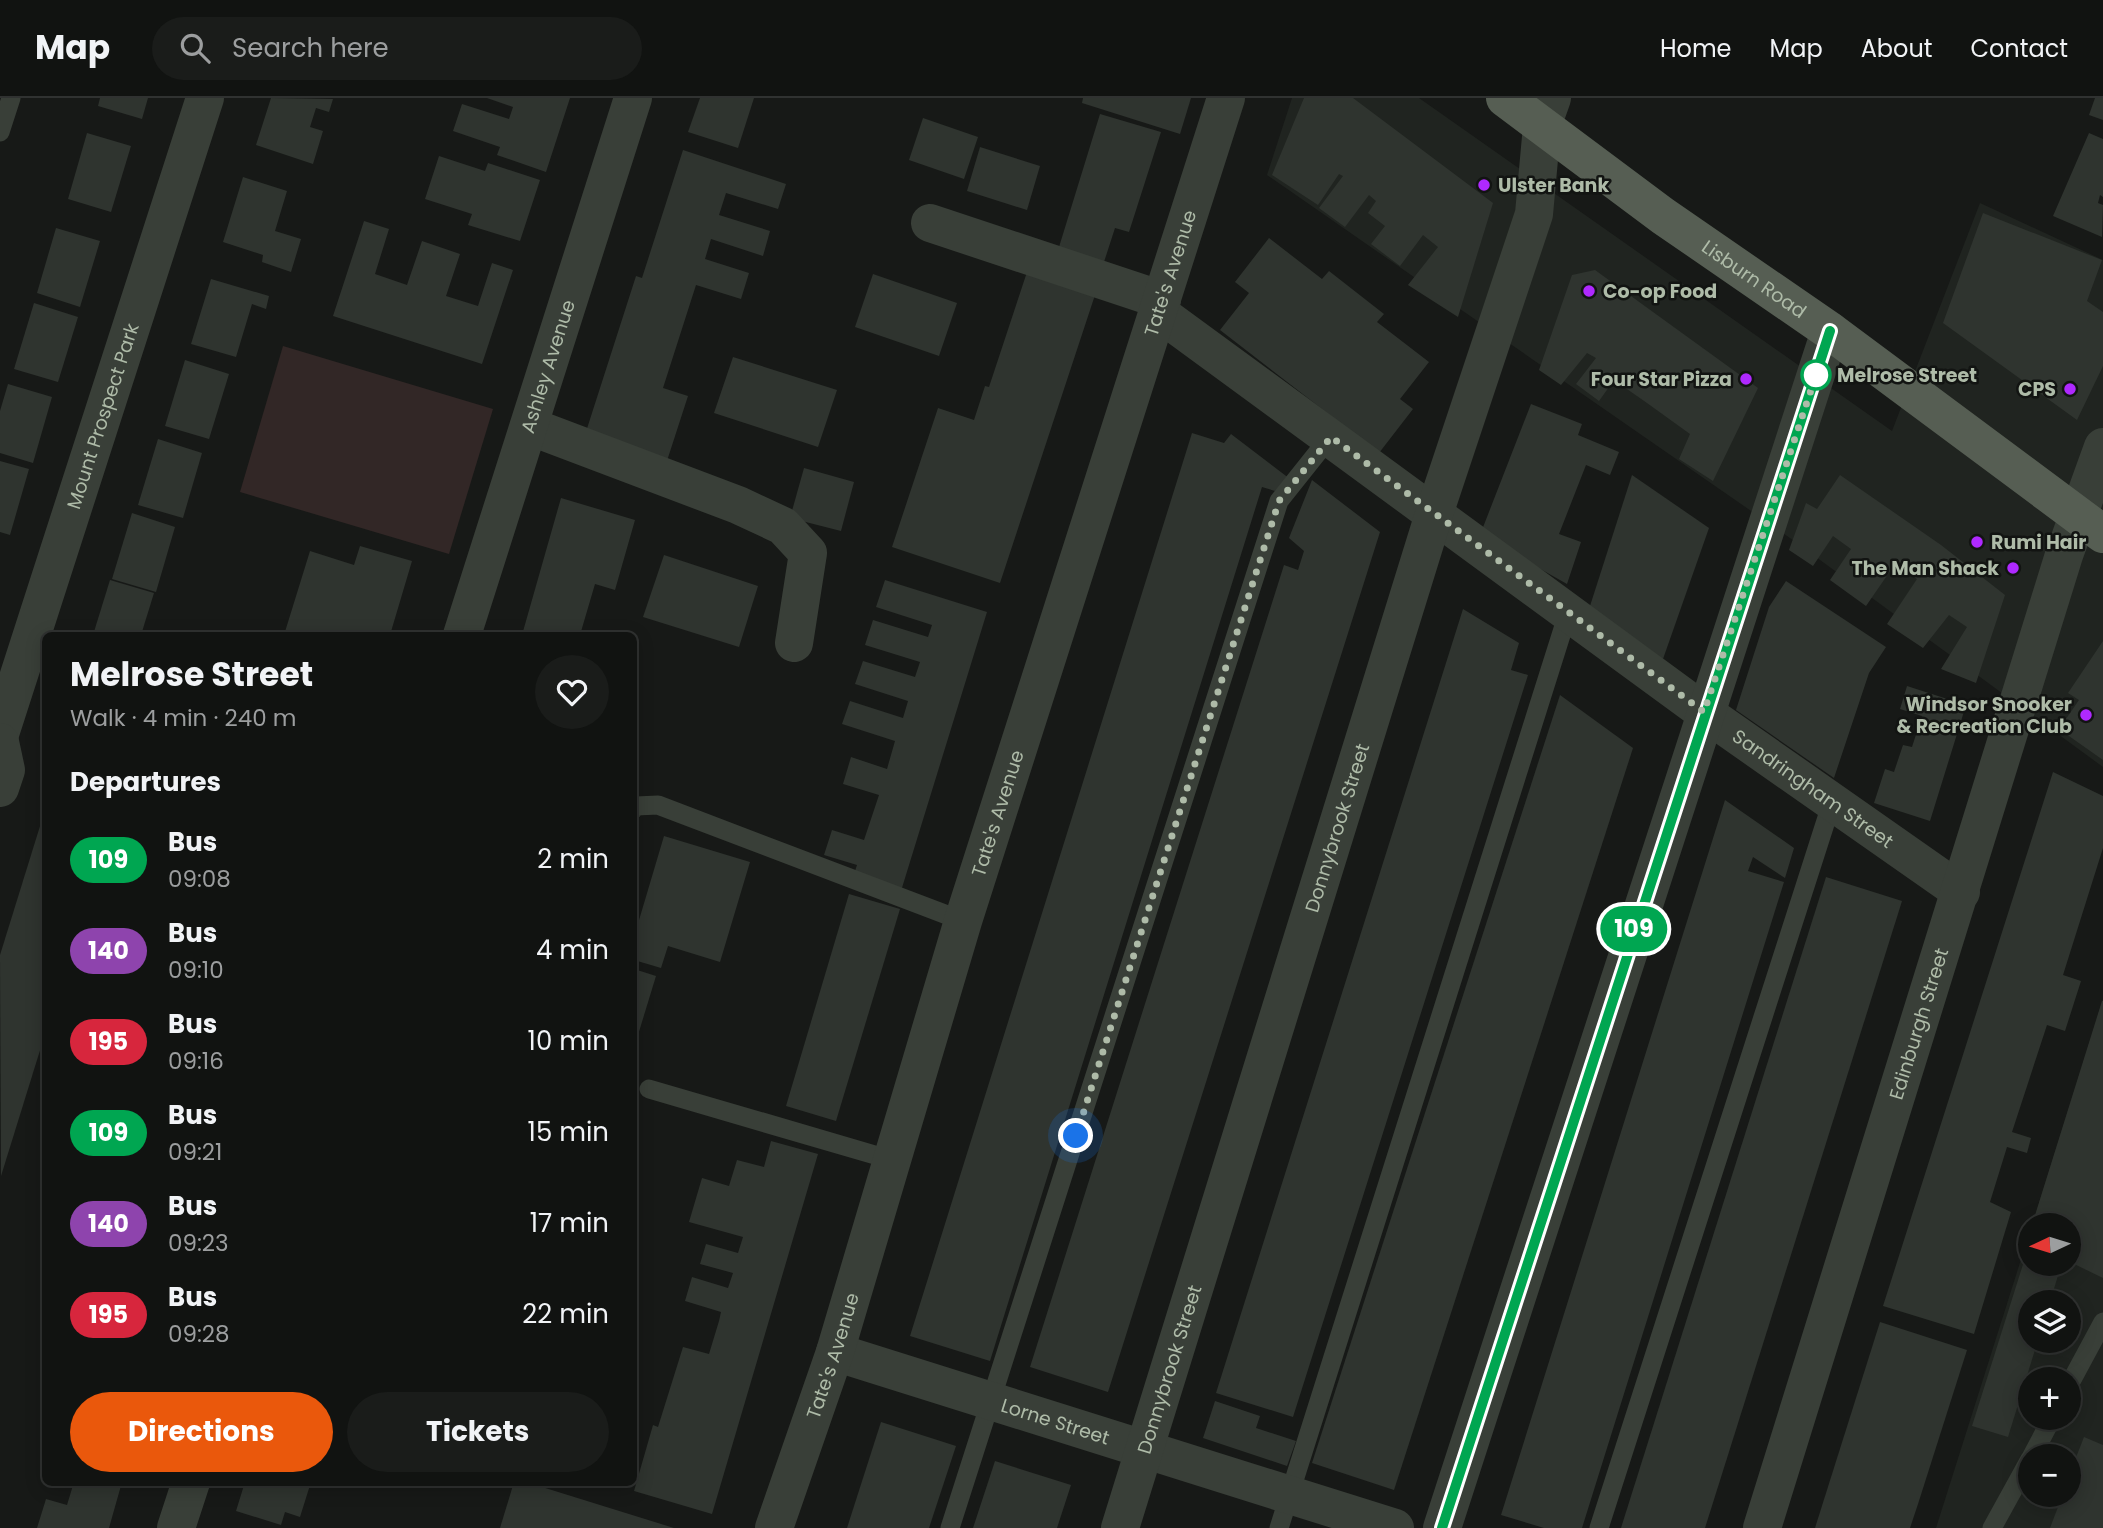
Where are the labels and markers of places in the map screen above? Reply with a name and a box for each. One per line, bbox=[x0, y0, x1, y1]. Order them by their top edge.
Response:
place label: Ulster Bank bbox=[1498, 172, 1609, 199]
marker: Ulster Bank bbox=[1476, 177, 1492, 193]
place label: Co-op Food bbox=[1603, 278, 1717, 305]
marker: Co-op Food bbox=[1581, 283, 1597, 299]
marker: Melrose Street bbox=[1801, 360, 1831, 390]
place label: Melrose Street bbox=[1837, 362, 1977, 389]
place label: Four Star Pizza bbox=[1591, 366, 1732, 393]
marker: Four Star Pizza bbox=[1738, 371, 1754, 387]
place label: CPS bbox=[2018, 376, 2056, 403]
marker: CPS bbox=[2062, 381, 2078, 397]
place label: Rumi Hair bbox=[1991, 529, 2086, 556]
marker: Rumi Hair bbox=[1969, 534, 1985, 550]
place label: The Man Shack bbox=[1851, 555, 1999, 582]
marker: The Man Shack bbox=[2005, 560, 2021, 576]
place label: Windsor Snooker & Recreation Club bbox=[1896, 691, 2072, 740]
marker: Windsor Snooker & Recreation Club bbox=[2078, 707, 2094, 723]

